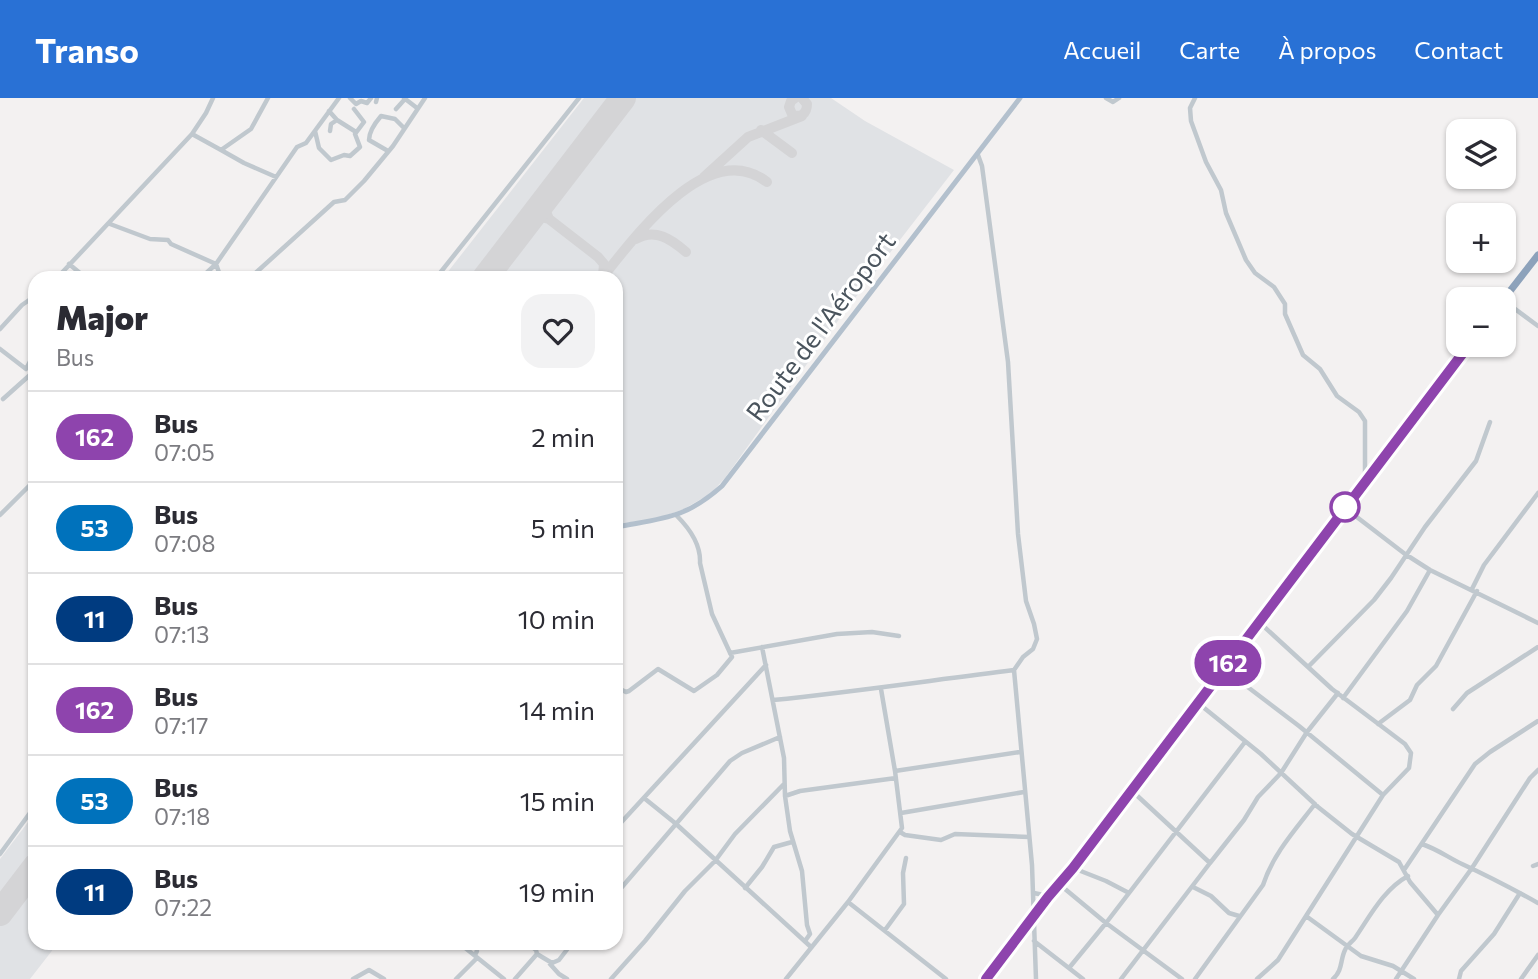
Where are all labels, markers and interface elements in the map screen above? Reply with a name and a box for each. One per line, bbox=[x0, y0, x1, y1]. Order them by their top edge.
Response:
text: Transo bbox=[35, 29, 139, 70]
text: Accueil bbox=[1063, 35, 1141, 64]
text: Carte bbox=[1179, 35, 1240, 64]
text: À propos bbox=[1278, 35, 1376, 64]
text: Contact bbox=[1414, 35, 1503, 64]
map controls bbox=[1446, 119, 1516, 357]
button: layers bbox=[1446, 119, 1516, 189]
button: + bbox=[1446, 203, 1516, 273]
street label: Route de l'Aéroport bbox=[739, 226, 901, 427]
button: − bbox=[1446, 287, 1516, 357]
button: heart bbox=[521, 294, 595, 368]
text: Major bbox=[56, 296, 148, 337]
text: Bus bbox=[56, 343, 94, 371]
text: Bus bbox=[154, 407, 198, 438]
text: 2 min bbox=[531, 421, 595, 452]
text: 162 bbox=[75, 422, 114, 451]
text: 07:05 bbox=[154, 438, 215, 466]
unlabelled marker bbox=[1330, 492, 1360, 522]
text: Bus bbox=[154, 498, 198, 529]
text: 5 min bbox=[531, 512, 595, 543]
text: 53 bbox=[81, 513, 108, 542]
text: 07:08 bbox=[154, 529, 215, 557]
text: Bus bbox=[154, 589, 198, 620]
text: 10 min bbox=[518, 603, 595, 634]
text: 11 bbox=[84, 604, 105, 633]
text: 07:13 bbox=[154, 620, 209, 648]
line badge: 162 bbox=[1188, 640, 1268, 686]
text: 162 bbox=[1208, 648, 1248, 677]
text: Bus bbox=[154, 680, 198, 711]
text: 14 min bbox=[519, 694, 595, 725]
text: 162 bbox=[75, 695, 114, 724]
text: 07:17 bbox=[154, 711, 208, 739]
text: Bus bbox=[154, 771, 198, 802]
text: 15 min bbox=[520, 785, 595, 816]
text: 53 bbox=[81, 786, 108, 815]
text: 07:18 bbox=[154, 802, 210, 830]
text: Bus bbox=[154, 862, 198, 893]
text: 19 min bbox=[519, 876, 595, 907]
text: 11 bbox=[84, 877, 105, 906]
text: 07:22 bbox=[154, 893, 212, 921]

